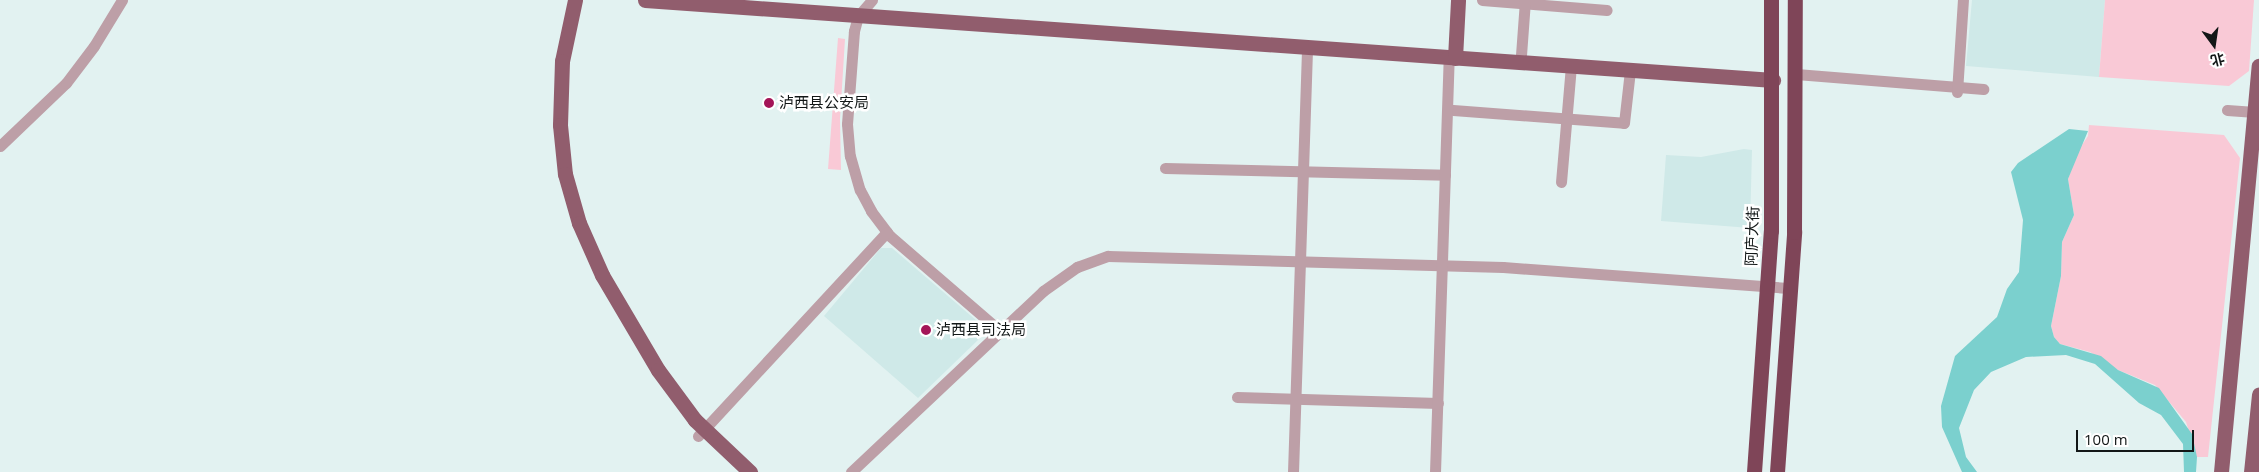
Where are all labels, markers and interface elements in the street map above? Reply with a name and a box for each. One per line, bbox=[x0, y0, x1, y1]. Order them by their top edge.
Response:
north arrow bbox=[2189, 20, 2239, 70]
text: 北 bbox=[2209, 49, 2227, 71]
place label: 泸西县公安局 bbox=[779, 94, 869, 112]
marker: 泸西县公安局 bbox=[763, 97, 775, 109]
street label: 阿庐大街 bbox=[1742, 206, 1762, 266]
place label: 泸西县司法局 bbox=[936, 321, 1026, 339]
marker: 泸西县司法局 bbox=[920, 324, 932, 336]
scale bar bbox=[2079, 420, 2196, 452]
text: 100 m bbox=[2084, 429, 2128, 449]

